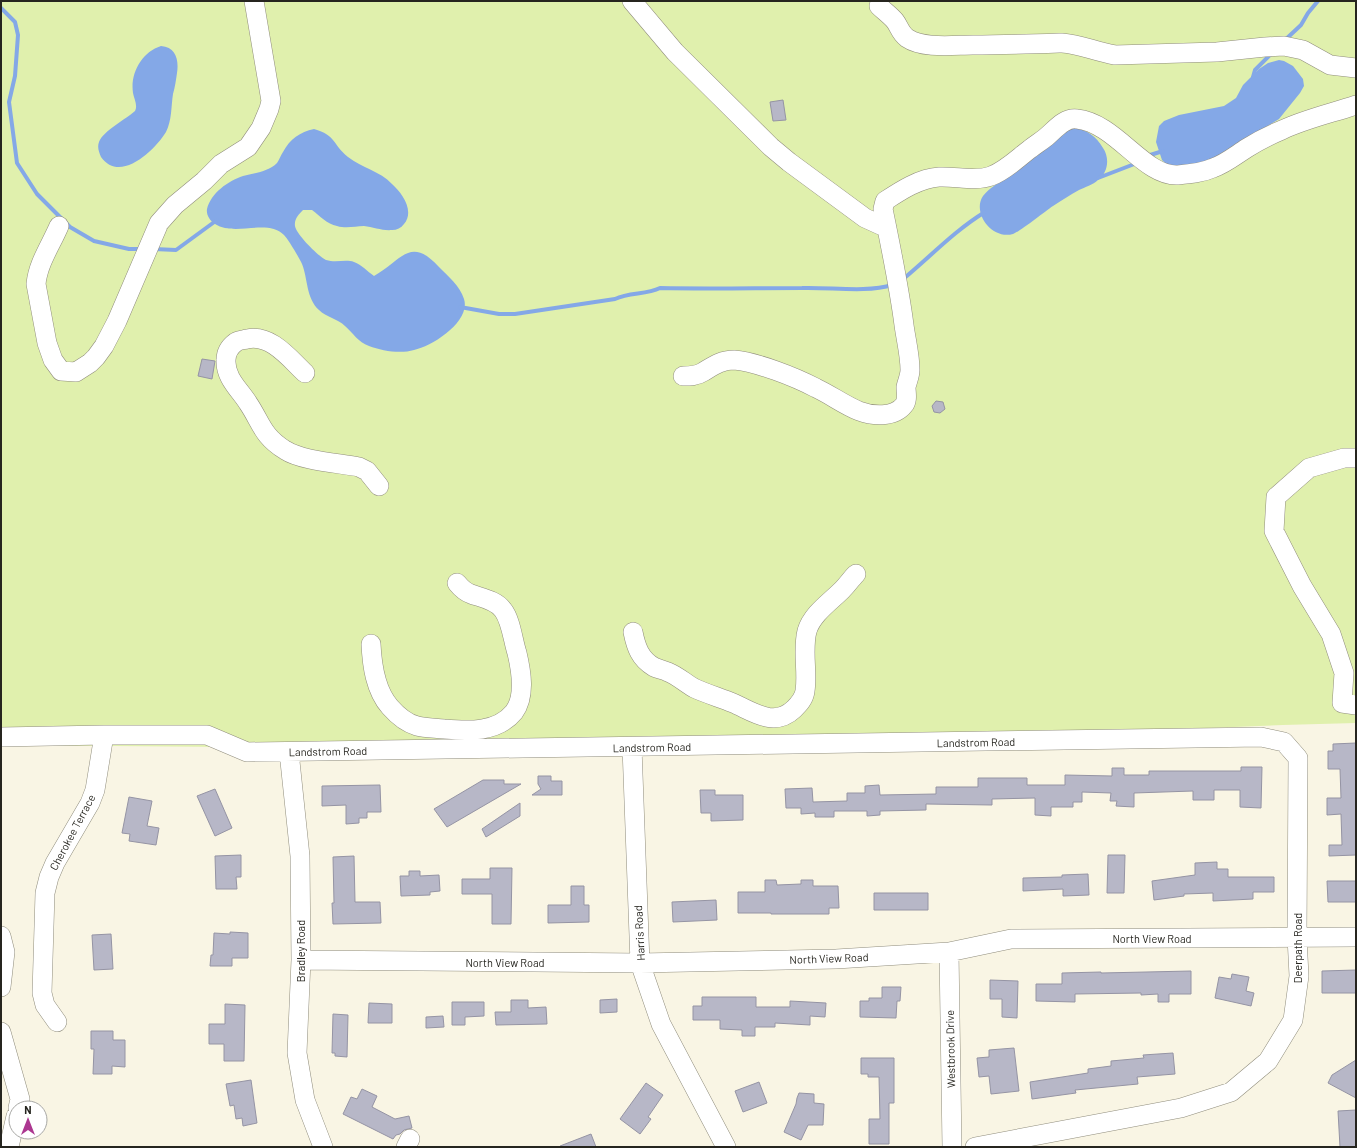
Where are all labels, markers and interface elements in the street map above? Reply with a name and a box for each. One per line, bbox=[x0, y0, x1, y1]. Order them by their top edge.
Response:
street label: Landstrom Road bbox=[937, 735, 1015, 749]
street label: Landstrom Road bbox=[613, 740, 691, 754]
street label: Landstrom Road bbox=[289, 744, 367, 758]
street label: Cherokee Terrace bbox=[47, 792, 98, 872]
street label: Harris Road bbox=[631, 905, 647, 961]
street label: Deerpath Road bbox=[1291, 913, 1304, 983]
street label: Bradley Road bbox=[294, 920, 307, 982]
street label: North View Road bbox=[1112, 932, 1192, 945]
street label: North View Road bbox=[789, 950, 869, 966]
street label: North View Road bbox=[465, 956, 545, 969]
street label: Westbrook Drive bbox=[943, 1010, 957, 1088]
north arrow bbox=[8, 1100, 48, 1140]
text: N bbox=[24, 1103, 32, 1116]

